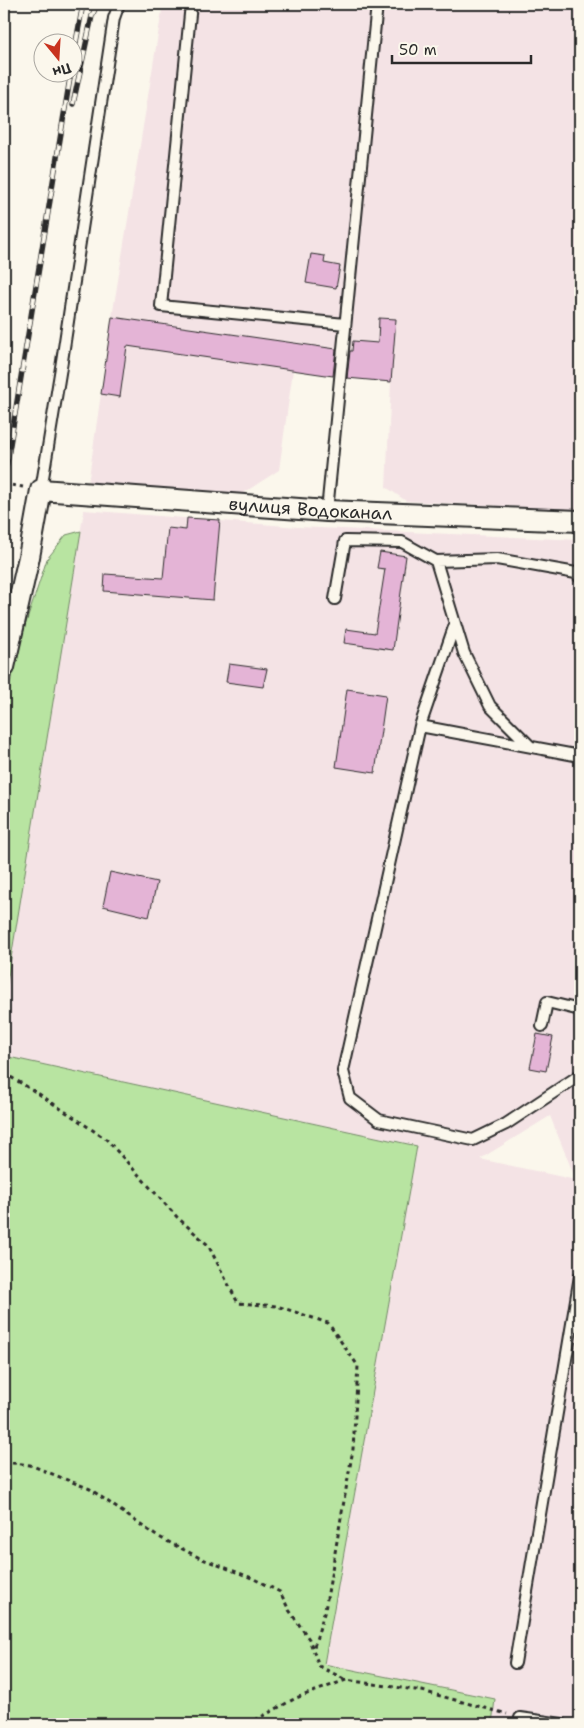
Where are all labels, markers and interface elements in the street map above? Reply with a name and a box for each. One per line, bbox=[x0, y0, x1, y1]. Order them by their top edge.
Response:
north arrow bbox=[32, 32, 82, 82]
scale bar bbox=[392, 32, 530, 64]
text: 50 m bbox=[399, 40, 437, 60]
text: Пн bbox=[50, 59, 74, 82]
street label: вулиця Водоканал bbox=[228, 492, 393, 526]

